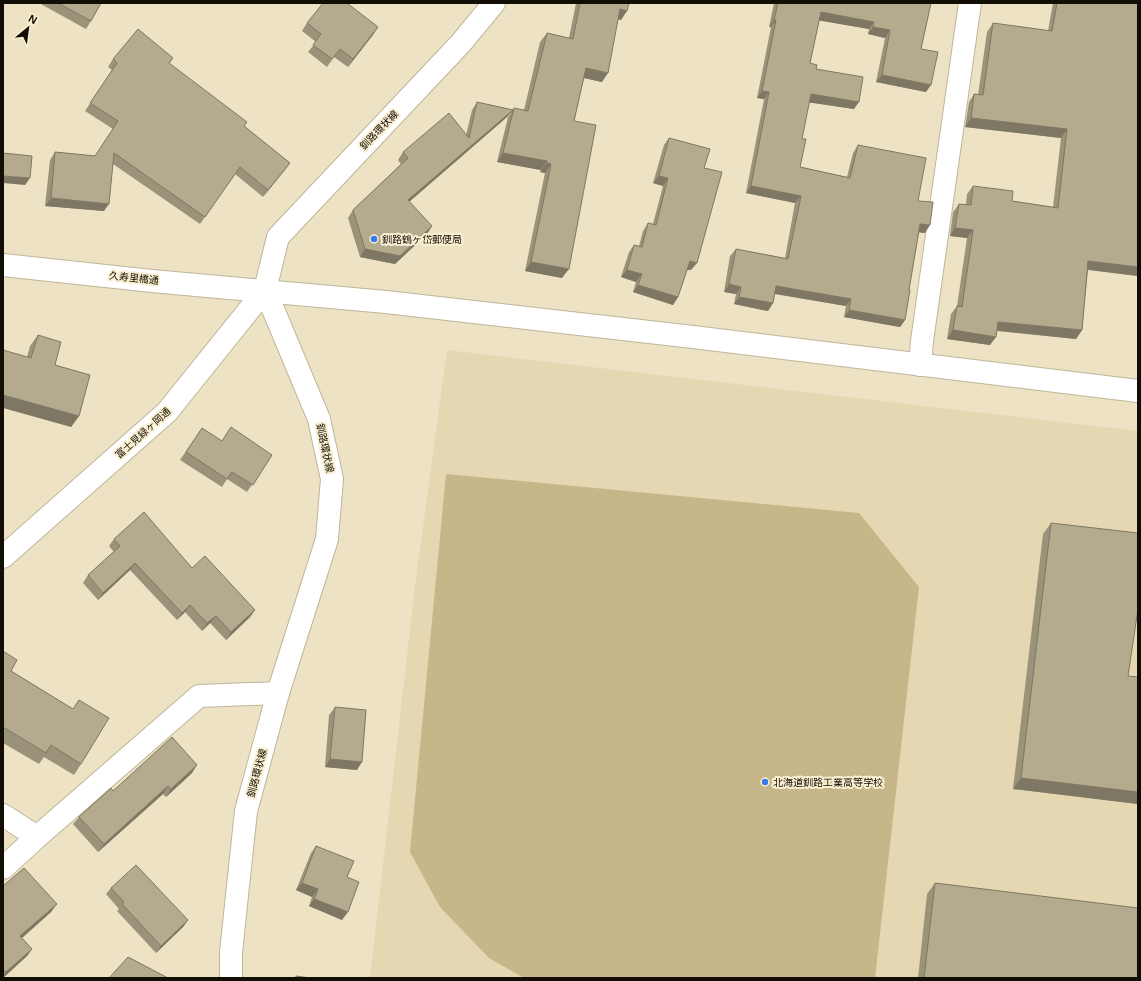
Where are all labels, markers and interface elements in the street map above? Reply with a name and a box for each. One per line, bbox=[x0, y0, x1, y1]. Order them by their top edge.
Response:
north arrow bbox=[8, 8, 48, 48]
text: N bbox=[26, 12, 39, 26]
street label: 釧路環状線 bbox=[358, 108, 400, 152]
marker: 釧路鶴ヶ岱郵便局 bbox=[369, 234, 379, 244]
place label: 釧路鶴ヶ岱郵便局 bbox=[382, 234, 462, 245]
street label: 久寿里橋通 bbox=[109, 270, 159, 286]
street label: 富士見緑ヶ岡通 bbox=[113, 405, 173, 461]
street label: 釧路環状線 bbox=[314, 422, 336, 474]
street label: 釧路環状線 bbox=[245, 747, 269, 799]
marker: 北海道釧路工業高等学校 bbox=[760, 777, 770, 787]
place label: 北海道釧路工業高等学校 bbox=[773, 777, 883, 788]

